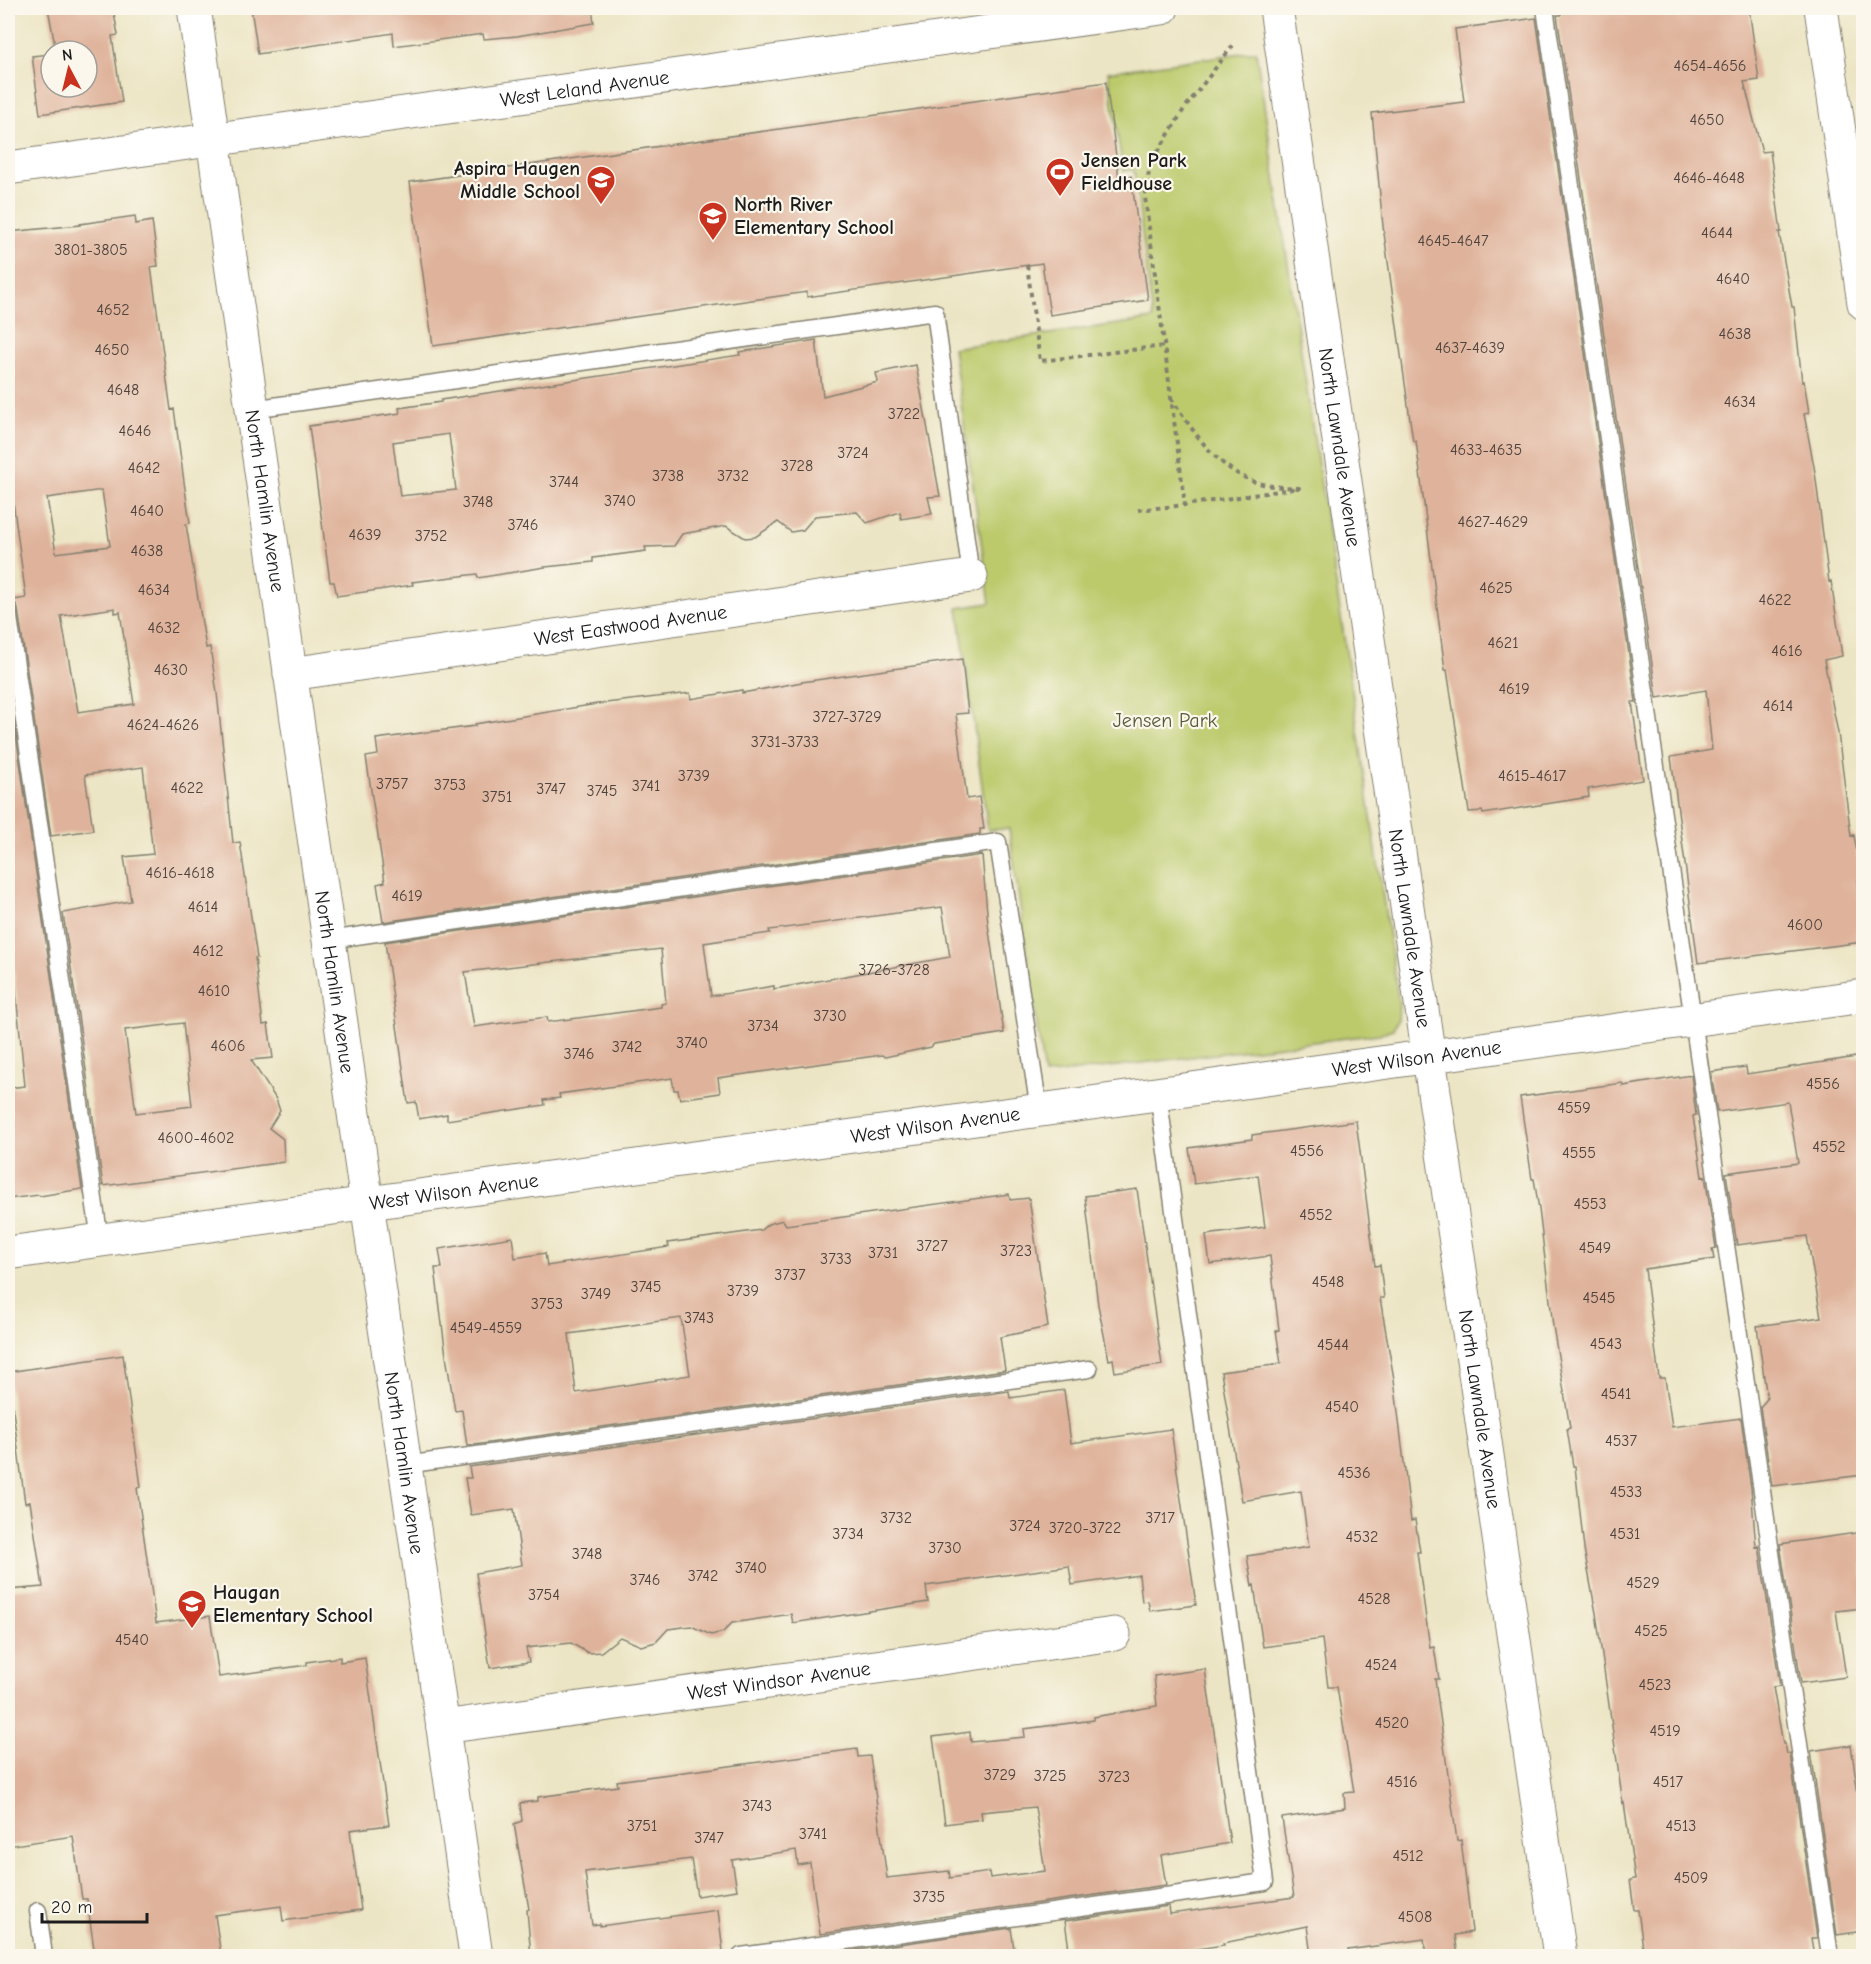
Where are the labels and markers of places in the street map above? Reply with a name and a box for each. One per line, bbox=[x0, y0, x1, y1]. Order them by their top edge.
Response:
place label: Jensen Park Fieldhouse bbox=[1081, 149, 1187, 195]
sports icon: Jensen Park Fieldhouse bbox=[1044, 156, 1076, 198]
place label: Aspira Haugen Middle School bbox=[454, 157, 580, 203]
school or university icon: Aspira Haugen Middle School bbox=[585, 164, 617, 206]
place label: North River Elementary School bbox=[734, 193, 894, 239]
school or university icon: North River Elementary School bbox=[697, 200, 729, 242]
place label: Haugan Elementary School bbox=[213, 1581, 373, 1627]
school or university icon: Haugan Elementary School bbox=[176, 1588, 208, 1630]

